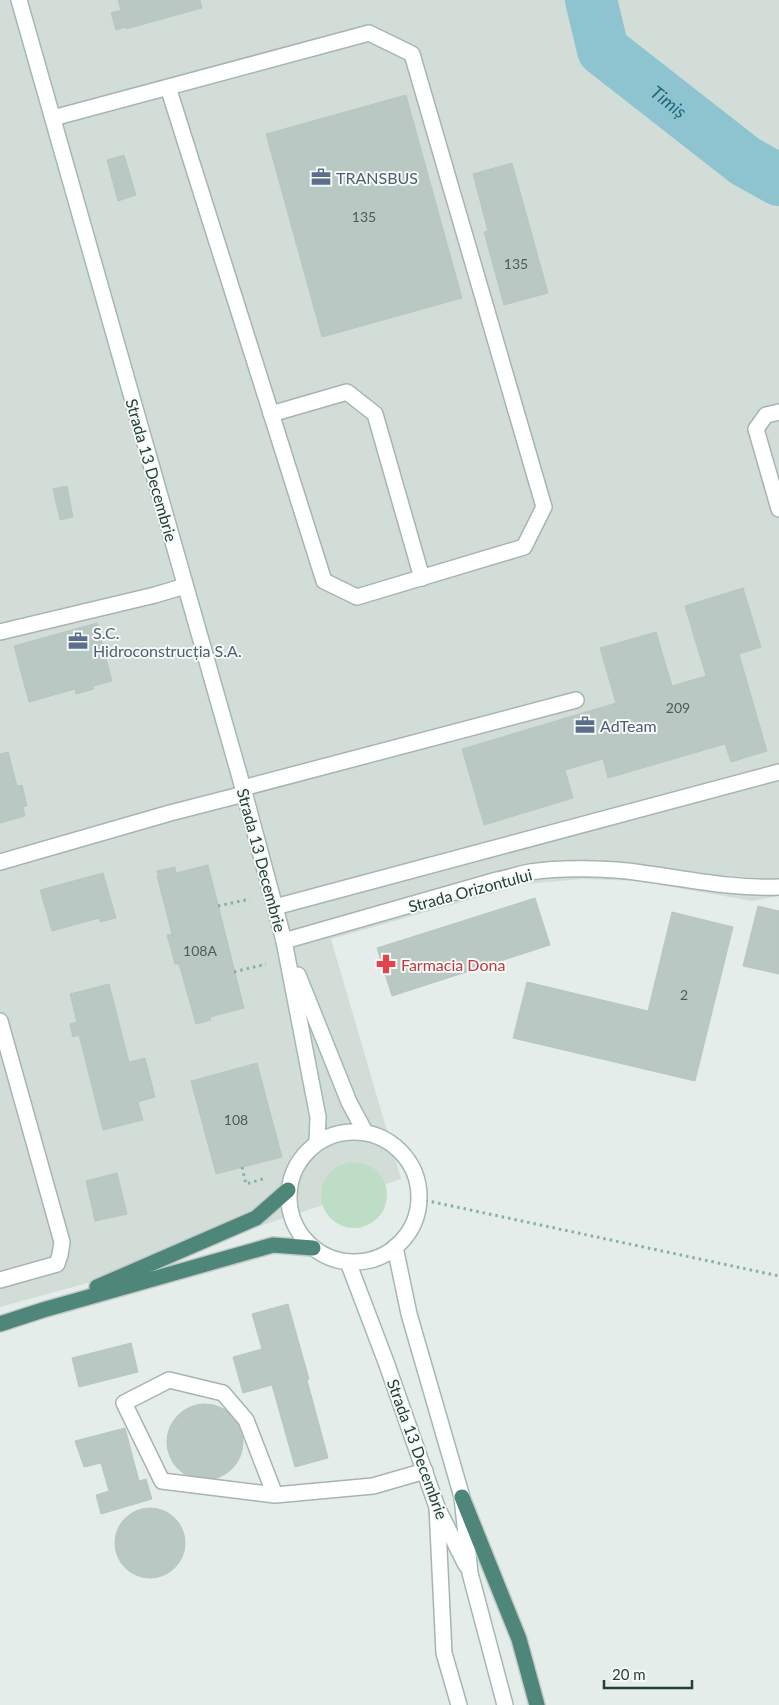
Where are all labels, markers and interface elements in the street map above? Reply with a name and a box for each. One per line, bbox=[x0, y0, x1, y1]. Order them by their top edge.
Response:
water label: Timiș bbox=[647, 81, 691, 122]
office icon: TRANSBUS bbox=[310, 166, 332, 188]
place label: TRANSBUS bbox=[336, 168, 418, 187]
house number: 135 bbox=[352, 208, 376, 225]
house number: 135 bbox=[504, 255, 528, 272]
street label: Strada 13 Decembrie bbox=[122, 396, 182, 544]
place label: S.C. Hidroconstrucția S.A. bbox=[93, 623, 242, 660]
office icon: S.C. Hidroconstrucția S.A. bbox=[67, 630, 89, 652]
house number: 209 bbox=[666, 699, 690, 716]
office icon: AdTeam bbox=[574, 714, 596, 736]
place label: AdTeam bbox=[600, 716, 657, 735]
street label: Strada 13 Decembrie bbox=[234, 786, 290, 934]
street label: Strada Orizontului bbox=[406, 864, 534, 916]
house number: 108A bbox=[183, 942, 217, 959]
pharmacy icon: Farmacia Dona bbox=[375, 953, 397, 975]
place label: Farmacia Dona bbox=[401, 955, 505, 974]
house number: 2 bbox=[680, 986, 688, 1003]
house number: 108 bbox=[224, 1111, 248, 1128]
street label: Strada 13 Decembrie bbox=[384, 1376, 452, 1522]
scale bar bbox=[604, 1658, 692, 1690]
text: 20 m bbox=[612, 1665, 646, 1683]

